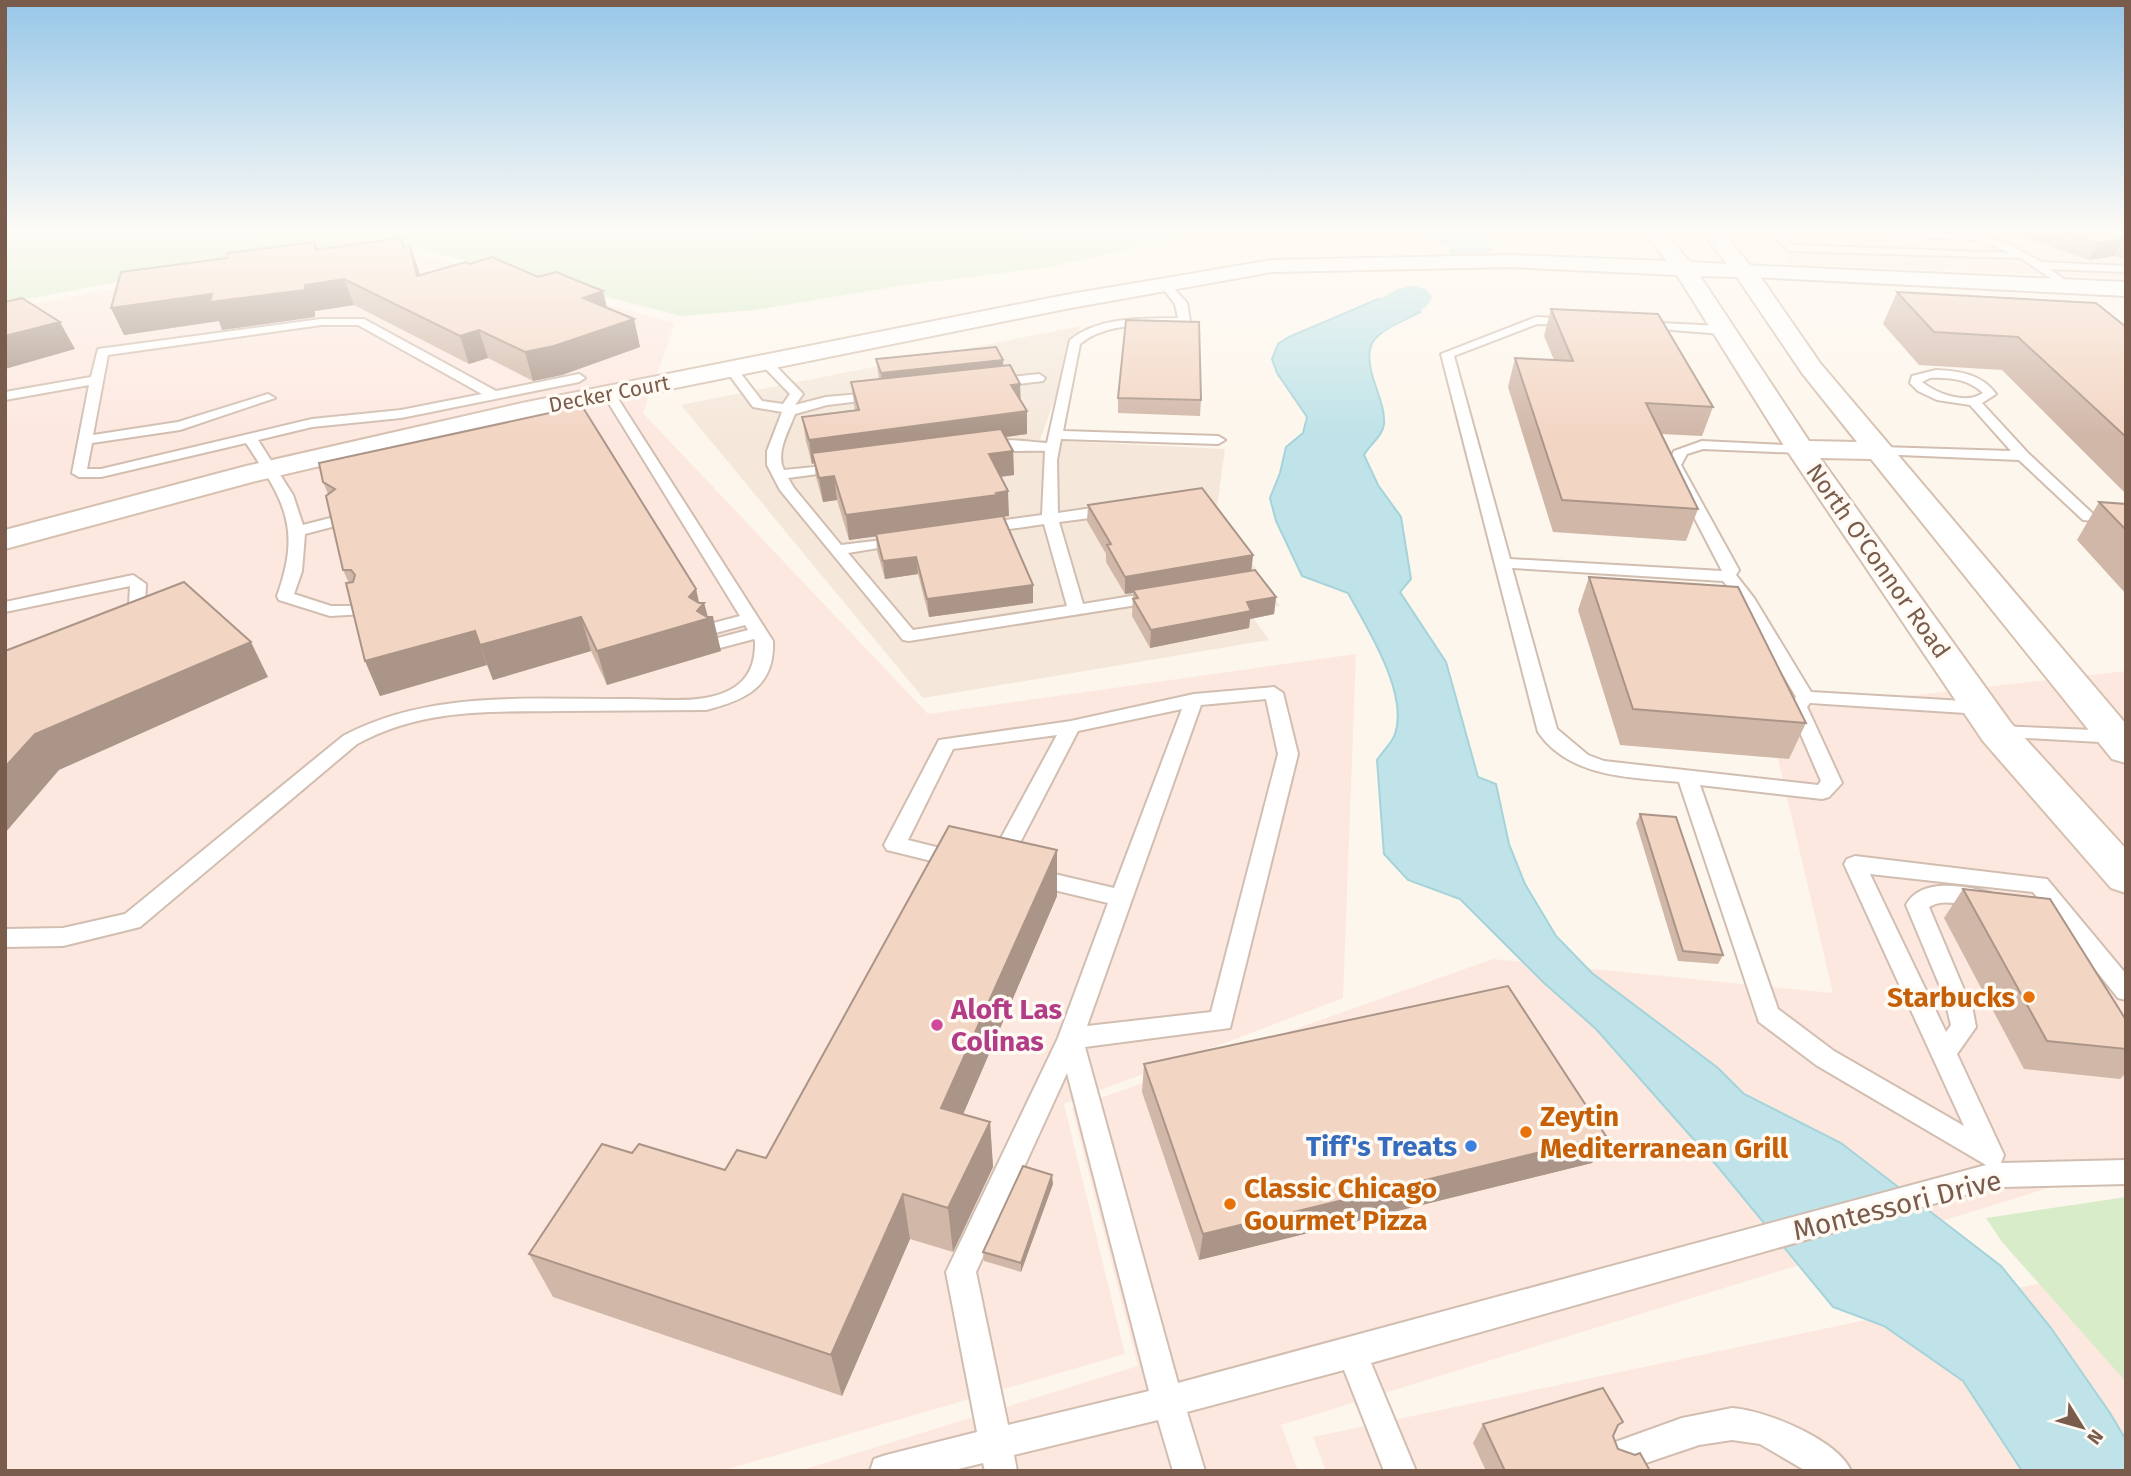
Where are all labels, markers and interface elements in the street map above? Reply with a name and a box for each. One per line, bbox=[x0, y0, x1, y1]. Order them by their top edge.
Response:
street label: Decker Court bbox=[547, 370, 672, 418]
street label: North O'Connor Road bbox=[1800, 458, 1956, 664]
place label: Starbucks bbox=[1887, 981, 2015, 1014]
marker: Starbucks bbox=[2021, 989, 2037, 1005]
place label: Aloft Las Colinas bbox=[950, 993, 1062, 1058]
marker: Aloft Las Colinas bbox=[929, 1017, 945, 1033]
place label: Zeytin Mediterranean Grill bbox=[1540, 1100, 1789, 1165]
marker: Zeytin Mediterranean Grill bbox=[1518, 1124, 1534, 1140]
place label: Tiff's Treats bbox=[1306, 1130, 1457, 1163]
marker: Tiff's Treats bbox=[1463, 1138, 1479, 1154]
street label: Montessori Drive bbox=[1790, 1164, 2005, 1247]
place label: Classic Chicago Gourmet Pizza bbox=[1244, 1172, 1437, 1237]
marker: Classic Chicago Gourmet Pizza bbox=[1222, 1196, 1238, 1212]
north arrow bbox=[2047, 1392, 2117, 1462]
text: N bbox=[2082, 1425, 2108, 1449]

